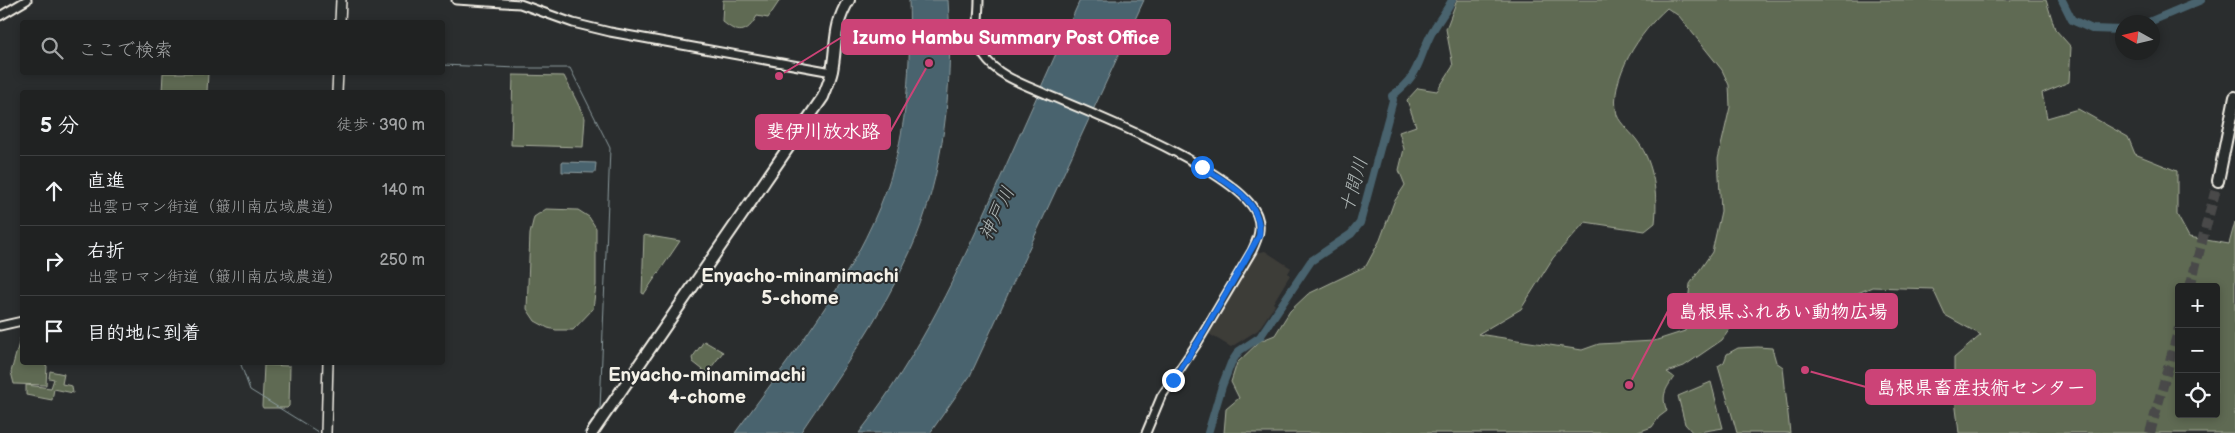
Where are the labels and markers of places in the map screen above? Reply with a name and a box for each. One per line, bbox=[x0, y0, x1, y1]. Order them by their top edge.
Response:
callout: Izumo Hambu Summary Post Office bbox=[842, 20, 1170, 54]
callout: 斐伊川放水路 bbox=[756, 115, 890, 149]
callout: 島根県ふれあい動物広場 bbox=[1668, 294, 1897, 328]
callout: 島根県畜産技術センター bbox=[1866, 370, 2095, 404]

